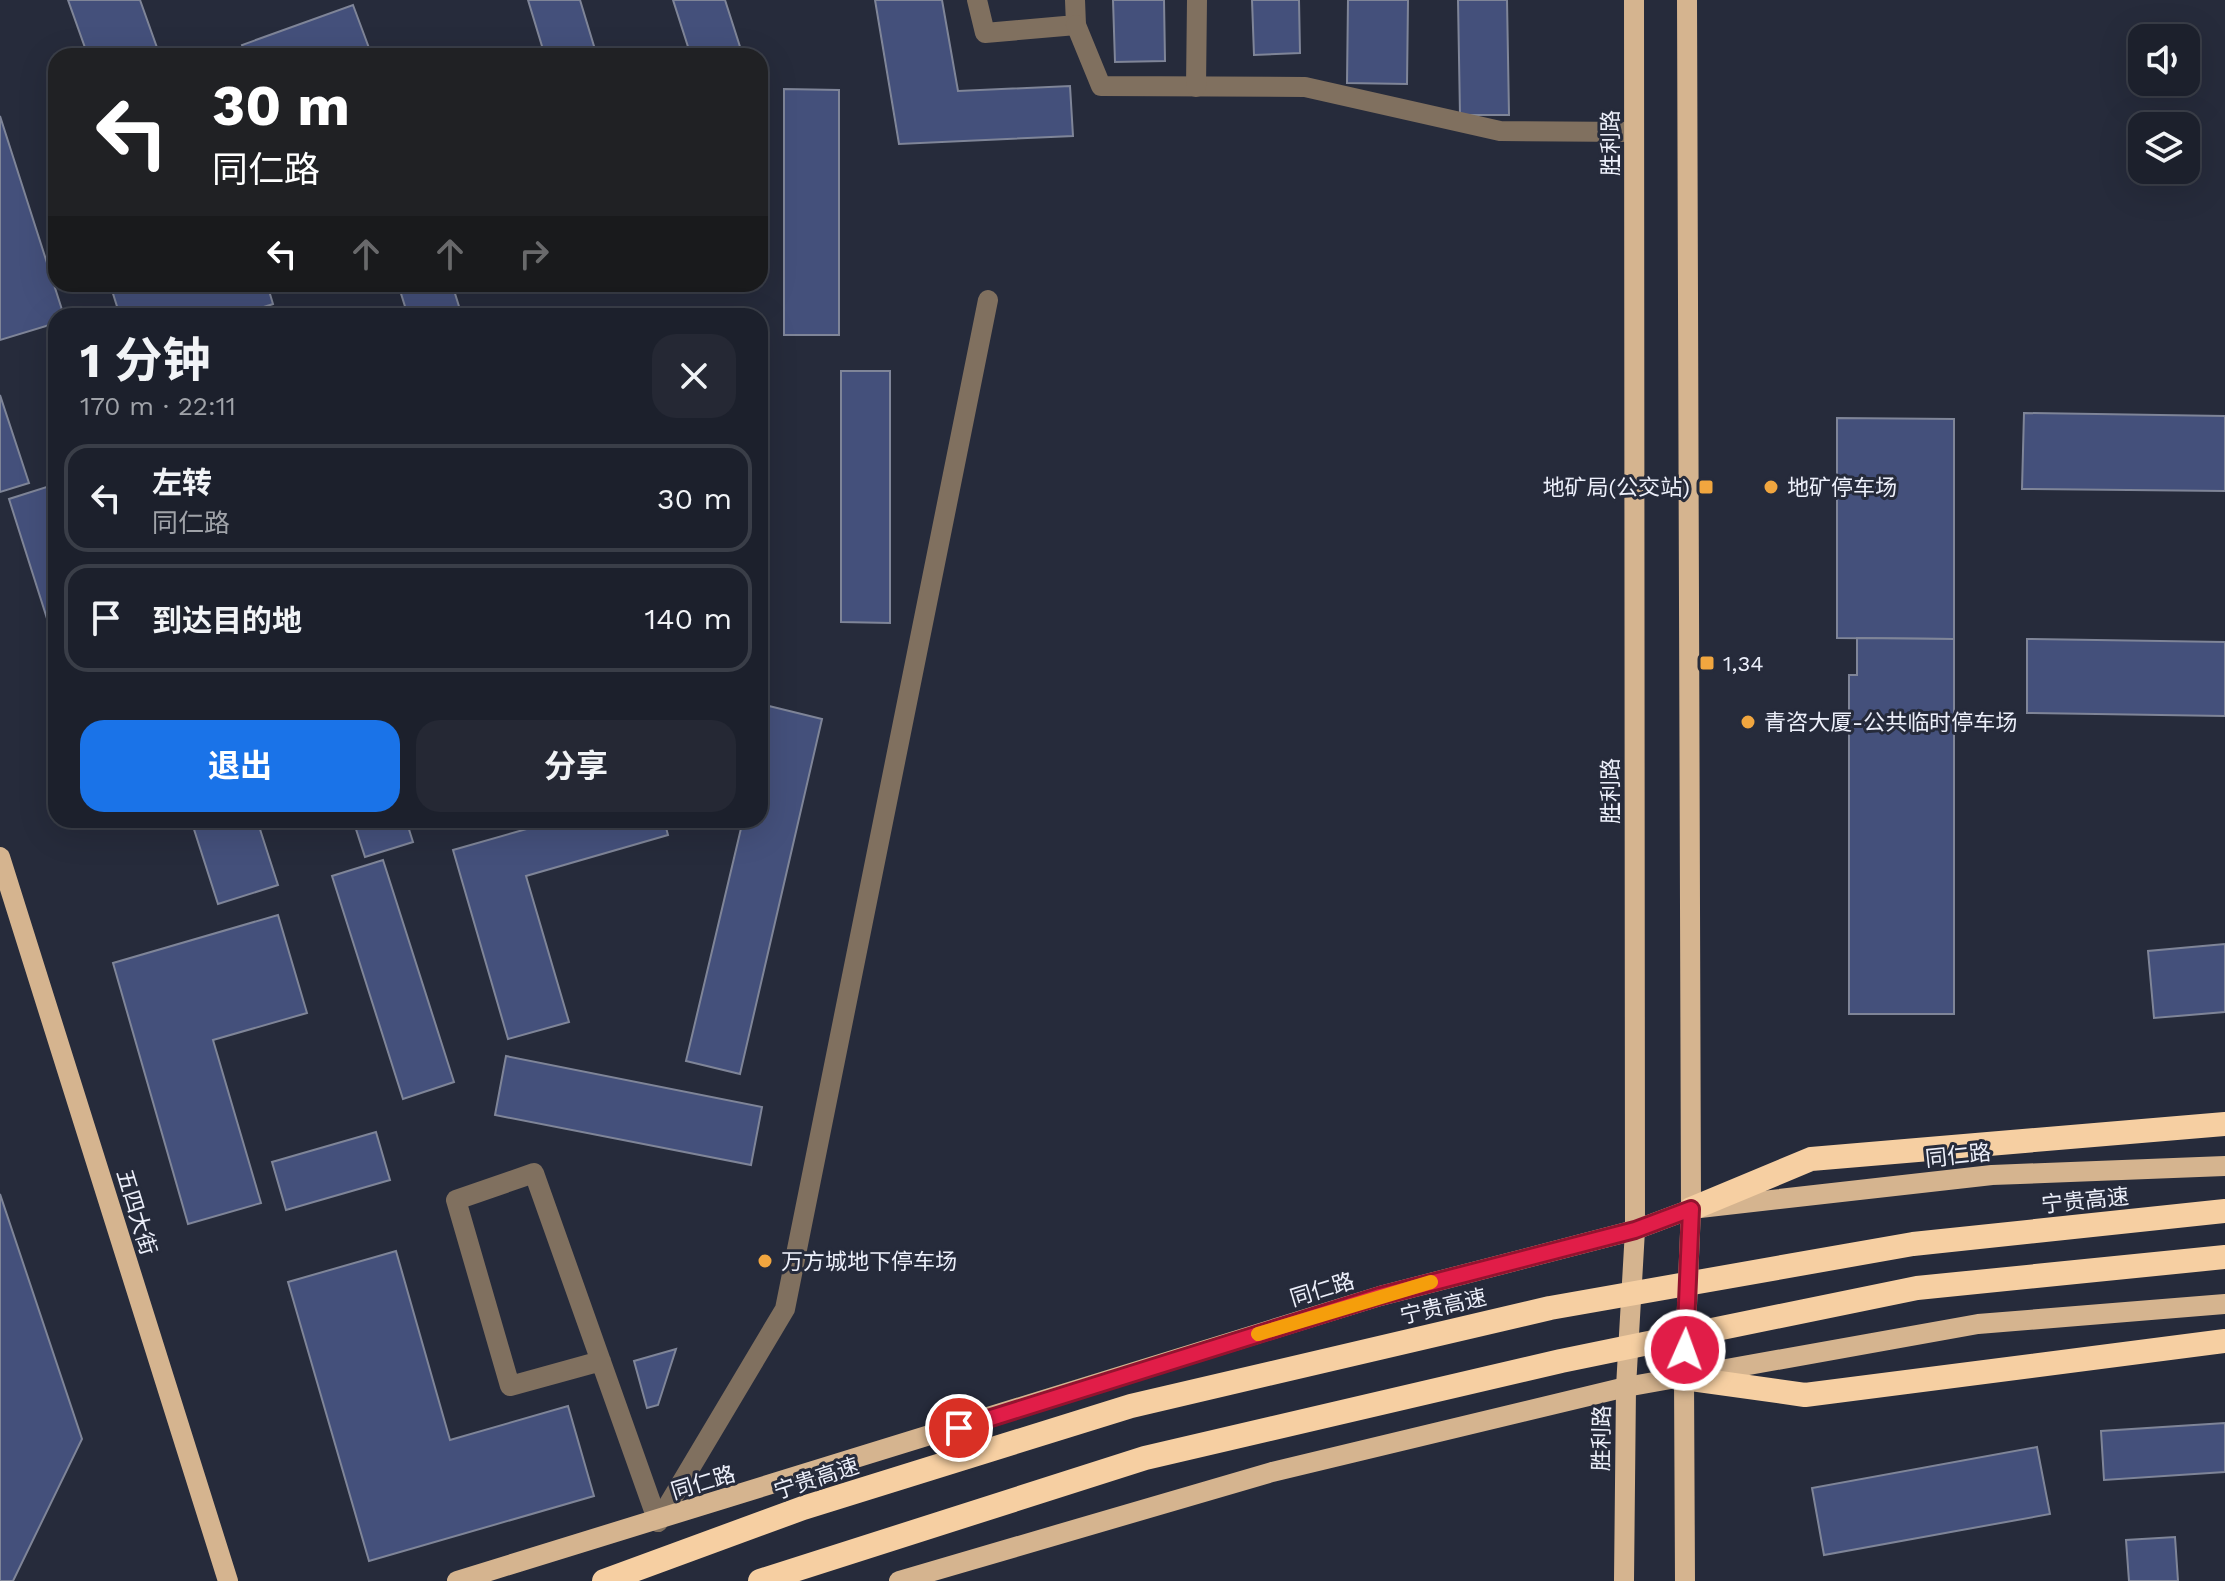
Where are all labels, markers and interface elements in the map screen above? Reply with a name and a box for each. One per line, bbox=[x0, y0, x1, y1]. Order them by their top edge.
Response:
map controls bbox=[2128, 24, 2200, 184]
button: sound bbox=[2128, 24, 2200, 96]
text: 30 m bbox=[212, 73, 350, 139]
icon: left bbox=[80, 80, 184, 184]
street label: 胜利路 bbox=[1598, 110, 1623, 176]
button: layers bbox=[2128, 112, 2200, 184]
text: 同仁路 bbox=[212, 149, 320, 191]
icon: left bbox=[260, 232, 304, 276]
icon: ahead bbox=[344, 232, 388, 276]
icon: ahead bbox=[428, 232, 472, 276]
icon: right bbox=[512, 232, 556, 276]
text: 1 分钟 bbox=[80, 332, 210, 389]
button: close bbox=[652, 334, 736, 418]
text: 170 m · 22:11 bbox=[80, 391, 236, 421]
text: 左转 bbox=[152, 465, 212, 500]
place label: 地矿局(公交站) bbox=[1543, 475, 1690, 500]
place label: 地矿停车场 bbox=[1787, 475, 1897, 500]
icon: left bbox=[84, 476, 128, 520]
marker: 地矿局(公交站) bbox=[1697, 478, 1715, 496]
marker: 地矿停车场 bbox=[1762, 478, 1780, 496]
text: 30 m bbox=[657, 481, 732, 516]
text: 同仁路 bbox=[152, 508, 230, 538]
icon: arrive bbox=[84, 596, 128, 640]
text: 140 m bbox=[644, 601, 732, 636]
text: 到达目的地 bbox=[152, 603, 302, 638]
place label: 1,34 bbox=[1723, 651, 1764, 676]
marker: 1,34 bbox=[1698, 654, 1716, 672]
place label: 青咨大厦-公共临时停车场 bbox=[1764, 710, 2017, 735]
marker: 青咨大厦-公共临时停车场 bbox=[1739, 713, 1757, 731]
button: 退出 bbox=[80, 720, 400, 812]
button: 分享 bbox=[416, 720, 736, 812]
street label: 胜利路 bbox=[1598, 758, 1623, 824]
street label: 同仁路 bbox=[1924, 1140, 1992, 1171]
street label: 五四大街 bbox=[112, 1166, 161, 1258]
street label: 宁贵高速 bbox=[2040, 1183, 2130, 1218]
place label: 万方城地下停车场 bbox=[781, 1249, 957, 1274]
marker: 万方城地下停车场 bbox=[756, 1252, 774, 1270]
street label: 同仁路 bbox=[1287, 1268, 1357, 1311]
street label: 宁贵高速 bbox=[1397, 1284, 1489, 1329]
position arrow bbox=[1643, 1308, 1727, 1392]
pin bbox=[925, 1394, 993, 1462]
street label: 胜利路 bbox=[1588, 1405, 1615, 1471]
icon: arrive bbox=[937, 1406, 981, 1450]
street label: 宁贵高速 bbox=[770, 1453, 862, 1504]
street label: 同仁路 bbox=[668, 1461, 738, 1504]

